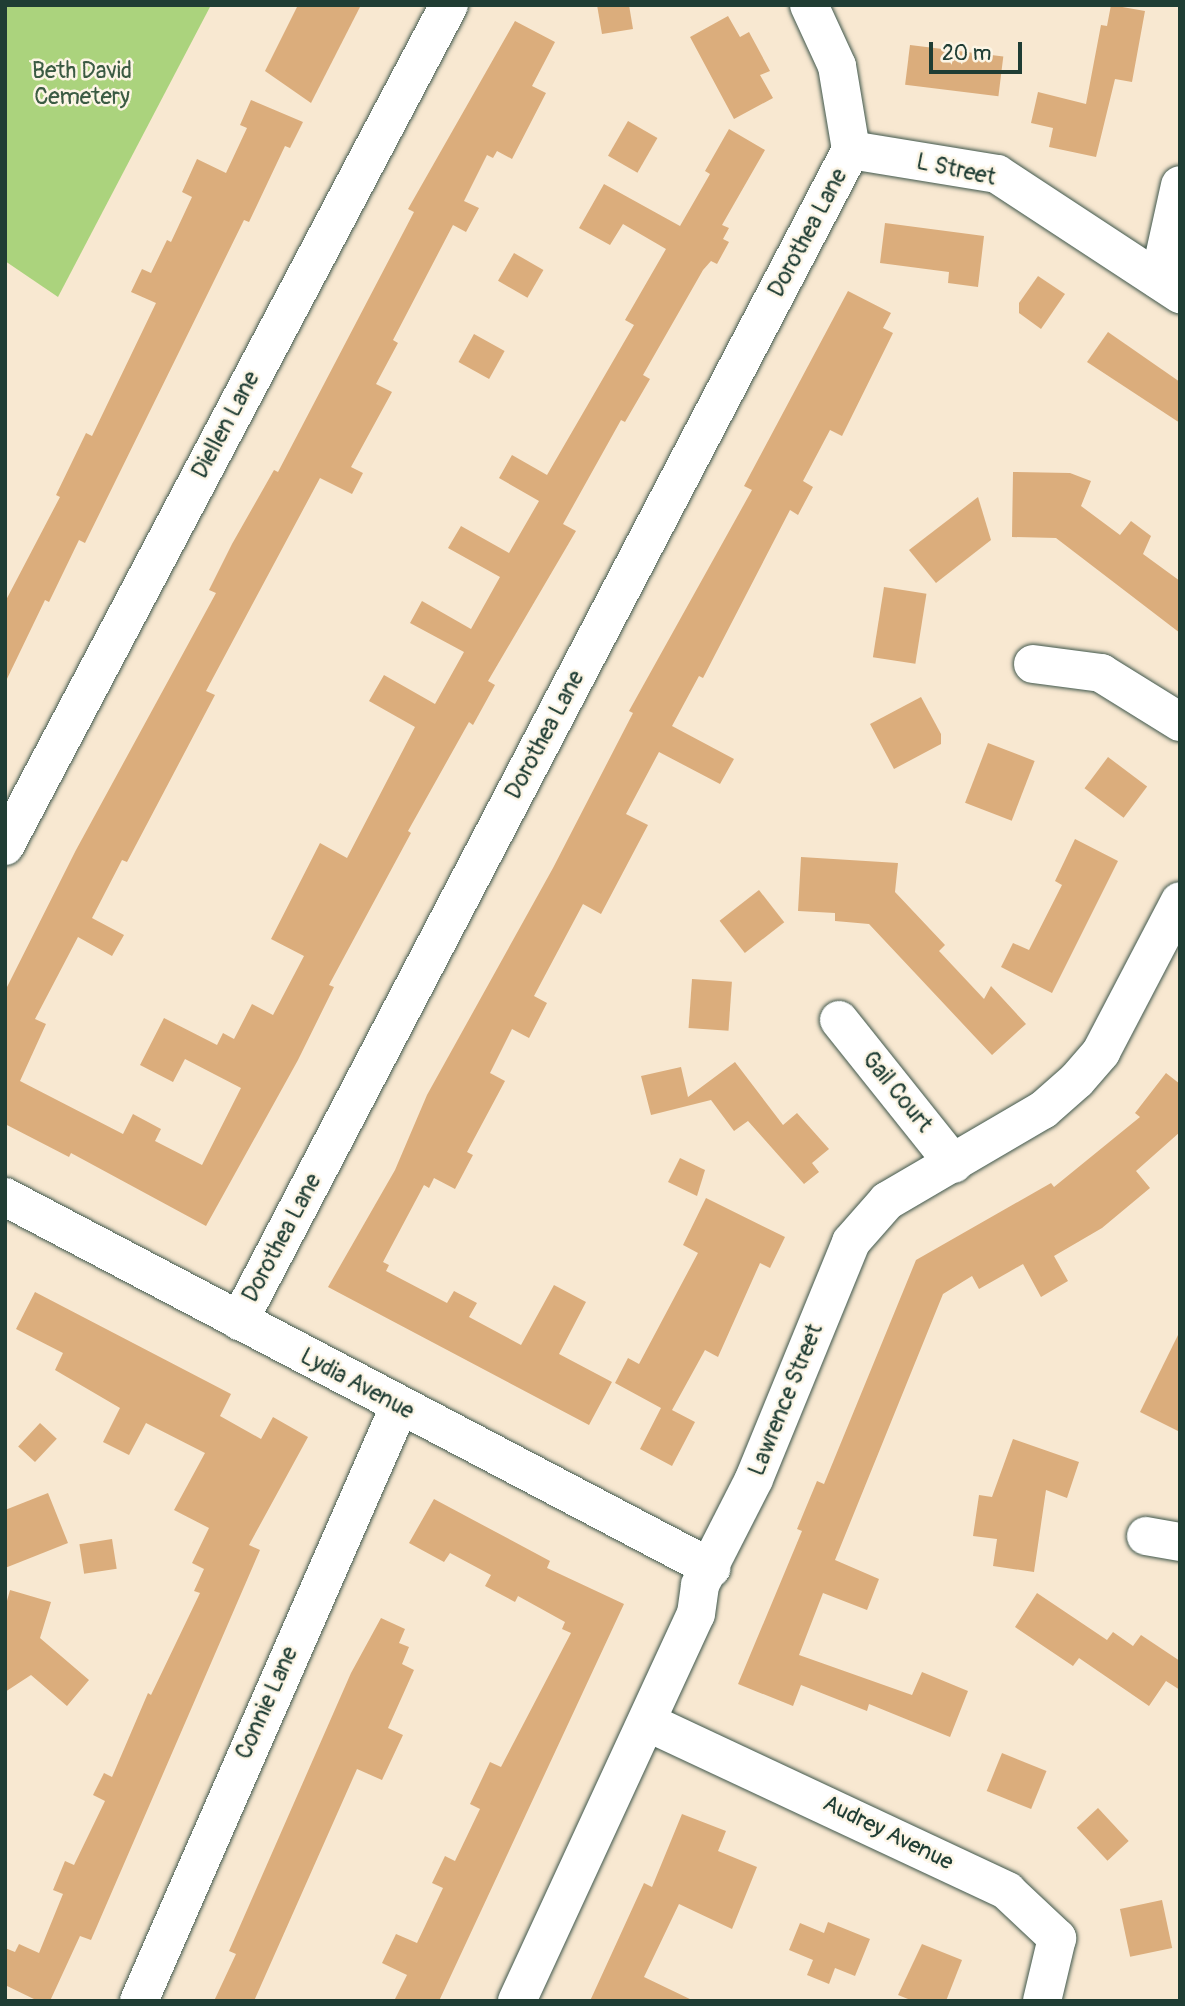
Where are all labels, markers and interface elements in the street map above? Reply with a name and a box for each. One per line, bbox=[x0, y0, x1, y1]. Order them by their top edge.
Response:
scale bar bbox=[933, 28, 1026, 72]
text: 20 m bbox=[942, 40, 991, 67]
park label: Beth David Cemetery bbox=[32, 57, 132, 111]
street label: L Street bbox=[914, 148, 998, 192]
street label: Dorothea Lane bbox=[763, 164, 853, 302]
street label: Diellen Lane bbox=[186, 367, 266, 483]
street label: Dorothea Lane bbox=[500, 666, 590, 804]
street label: Gail Court bbox=[856, 1046, 938, 1138]
street label: Dorothea Lane bbox=[237, 1169, 327, 1307]
street label: Lawrence Street bbox=[743, 1320, 829, 1480]
street label: Lydia Avenue bbox=[296, 1343, 418, 1425]
street label: Connie Lane bbox=[230, 1643, 304, 1763]
street label: Audrey Avenue bbox=[818, 1790, 958, 1876]

